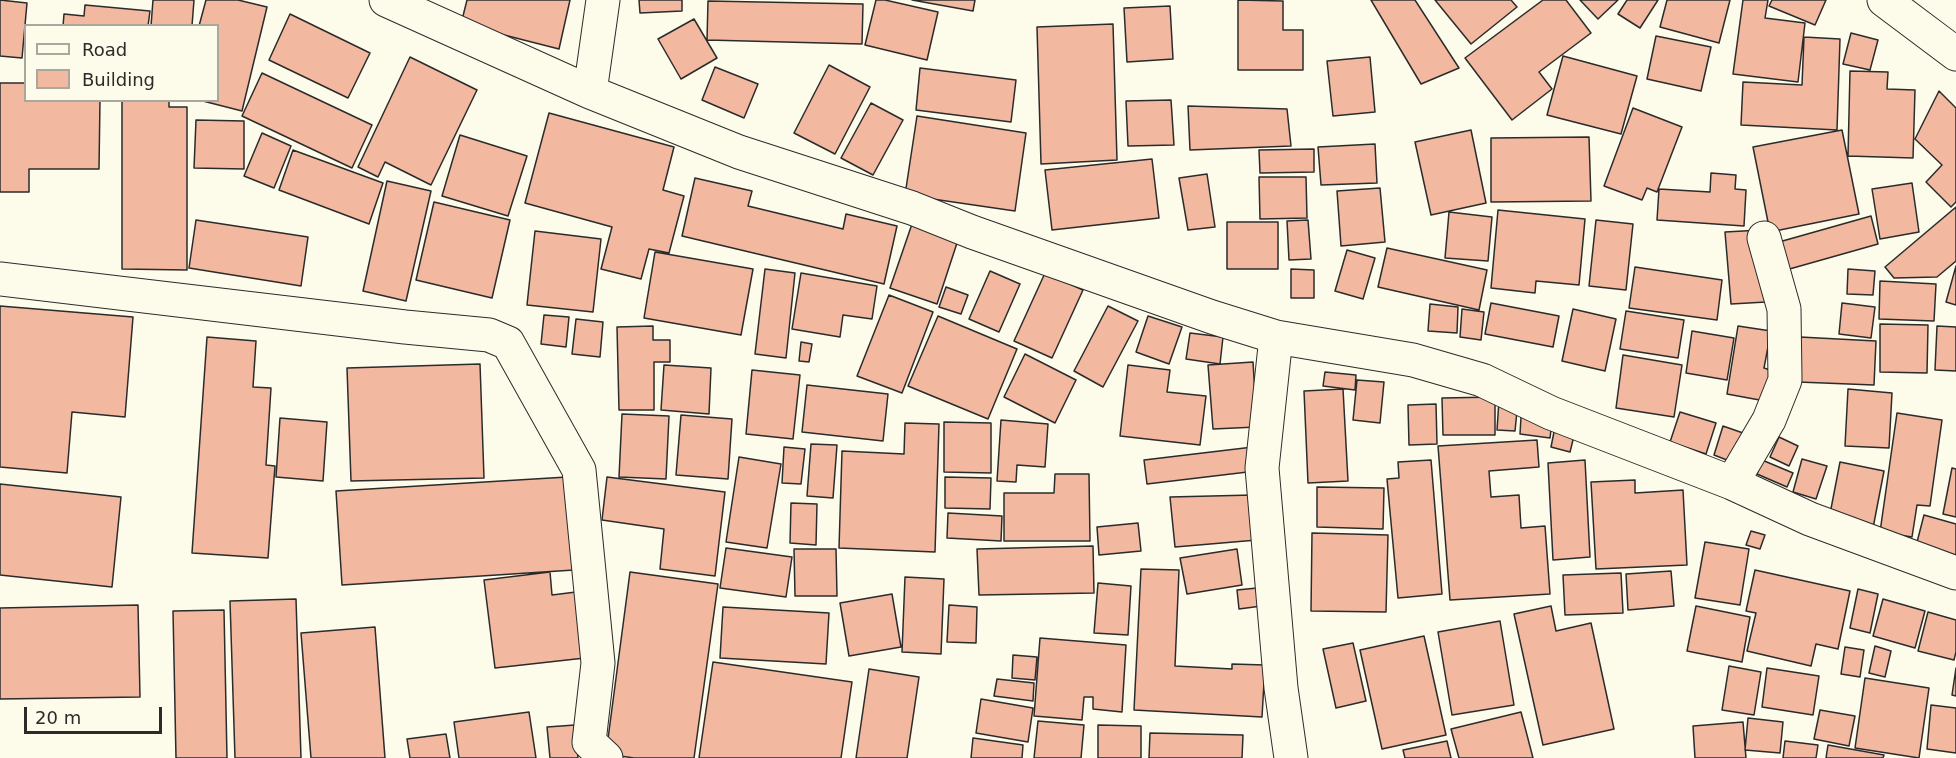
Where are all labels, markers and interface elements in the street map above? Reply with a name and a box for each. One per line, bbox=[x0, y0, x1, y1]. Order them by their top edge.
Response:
legend bbox=[24, 24, 219, 102]
text: Road bbox=[82, 39, 127, 60]
text: Building bbox=[82, 69, 155, 90]
scale bar bbox=[27, 695, 165, 733]
text: 20 m bbox=[35, 707, 81, 728]

